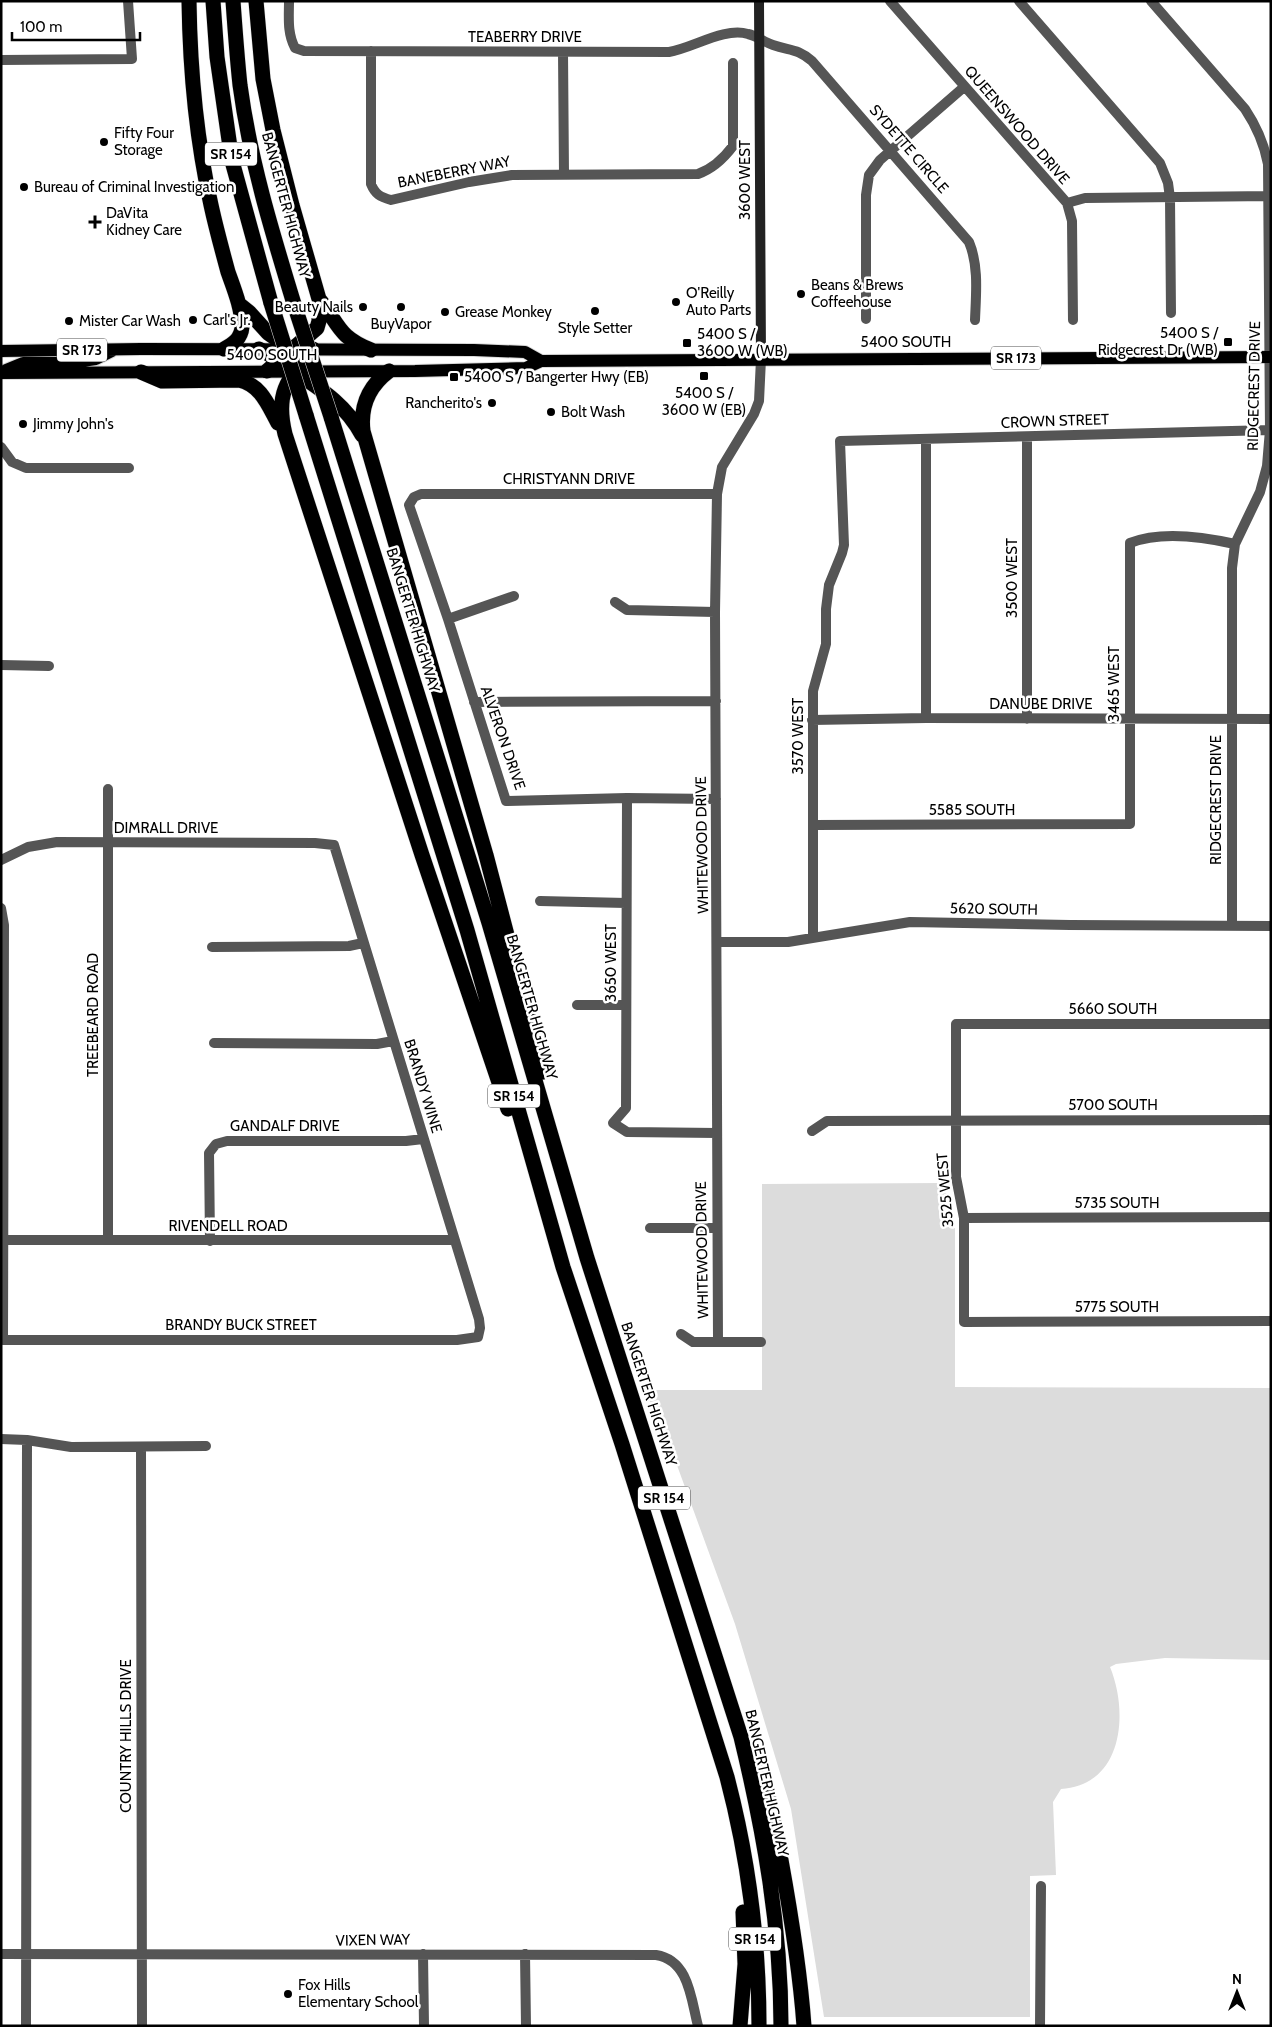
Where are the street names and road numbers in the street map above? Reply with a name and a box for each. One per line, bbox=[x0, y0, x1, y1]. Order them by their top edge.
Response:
street label: TEABERRY DRIVE bbox=[468, 28, 582, 46]
street label: QUEENSWOOD DRIVE bbox=[961, 62, 1073, 188]
street label: SYDETTE CIRCLE bbox=[866, 101, 952, 197]
street label: BANGERTER HIGHWAY bbox=[258, 130, 314, 280]
street label: 3600 WEST bbox=[736, 140, 754, 220]
road number: SR 154 bbox=[205, 142, 257, 166]
street label: BANEBERRY WAY bbox=[396, 152, 512, 192]
street label: RIDGECREST DRIVE bbox=[1244, 321, 1264, 451]
street label: 5400 SOUTH bbox=[861, 333, 951, 351]
road number: SR 173 bbox=[57, 338, 107, 362]
street label: 5400 SOUTH bbox=[227, 346, 317, 364]
road number: SR 173 bbox=[991, 346, 1041, 369]
street label: CROWN STREET bbox=[1001, 410, 1109, 432]
street label: CHRISTYANN DRIVE bbox=[503, 470, 635, 488]
street label: 3500 WEST bbox=[1003, 538, 1021, 618]
street label: BANGERTER HIGHWAY bbox=[382, 546, 444, 695]
street label: 3465 WEST bbox=[1105, 646, 1123, 722]
street label: ALVERON DRIVE bbox=[477, 684, 529, 792]
street label: DANUBE DRIVE bbox=[989, 695, 1093, 713]
street label: 3570 WEST bbox=[789, 698, 807, 774]
street label: RIDGECREST DRIVE bbox=[1207, 735, 1225, 865]
street label: WHITEWOOD DRIVE bbox=[692, 776, 712, 914]
street label: 5585 SOUTH bbox=[929, 801, 1015, 819]
street label: DIMRALL DRIVE bbox=[114, 819, 218, 837]
street label: 5620 SOUTH bbox=[950, 899, 1038, 919]
street label: 3650 WEST bbox=[602, 924, 620, 1002]
street label: BANGERTER HIGHWAY bbox=[503, 932, 561, 1082]
street label: TREEBEARD ROAD bbox=[84, 953, 102, 1077]
street label: 5660 SOUTH bbox=[1069, 1000, 1157, 1018]
street label: BRANDY WINE bbox=[400, 1037, 446, 1135]
road number: SR 154 bbox=[488, 1084, 540, 1108]
street label: 5700 SOUTH bbox=[1068, 1096, 1158, 1114]
street label: GANDALF DRIVE bbox=[230, 1117, 340, 1135]
street label: 3525 WEST bbox=[933, 1152, 957, 1228]
street label: WHITEWOOD DRIVE bbox=[692, 1181, 712, 1319]
street label: 5735 SOUTH bbox=[1074, 1194, 1160, 1212]
street label: RIVENDELL ROAD bbox=[168, 1217, 288, 1235]
street label: 5775 SOUTH bbox=[1075, 1298, 1159, 1316]
street label: BRANDY BUCK STREET bbox=[165, 1316, 317, 1334]
street label: BANGERTER HIGHWAY bbox=[617, 1320, 681, 1469]
road number: SR 154 bbox=[638, 1486, 690, 1510]
street label: COUNTRY HILLS DRIVE bbox=[117, 1659, 135, 1813]
street label: BANGERTER HIGHWAY bbox=[741, 1708, 793, 1859]
road number: SR 154 bbox=[729, 1928, 781, 1950]
street label: VIXEN WAY bbox=[336, 1930, 411, 1950]

